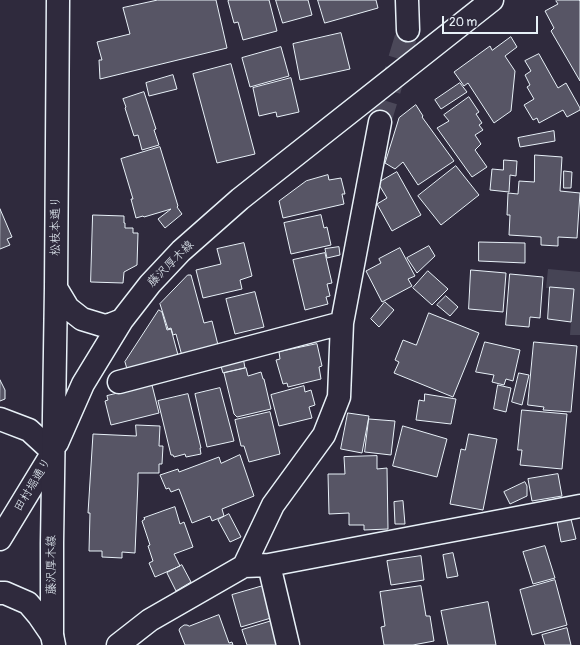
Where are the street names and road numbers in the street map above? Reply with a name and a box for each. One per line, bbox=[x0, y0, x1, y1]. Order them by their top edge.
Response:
street label: 松枝本通り bbox=[49, 196, 63, 256]
street label: 藤沢厚木線 bbox=[145, 238, 197, 290]
street label: 田村堀通り bbox=[11, 456, 55, 514]
street label: 藤沢厚木線 bbox=[45, 535, 59, 595]

